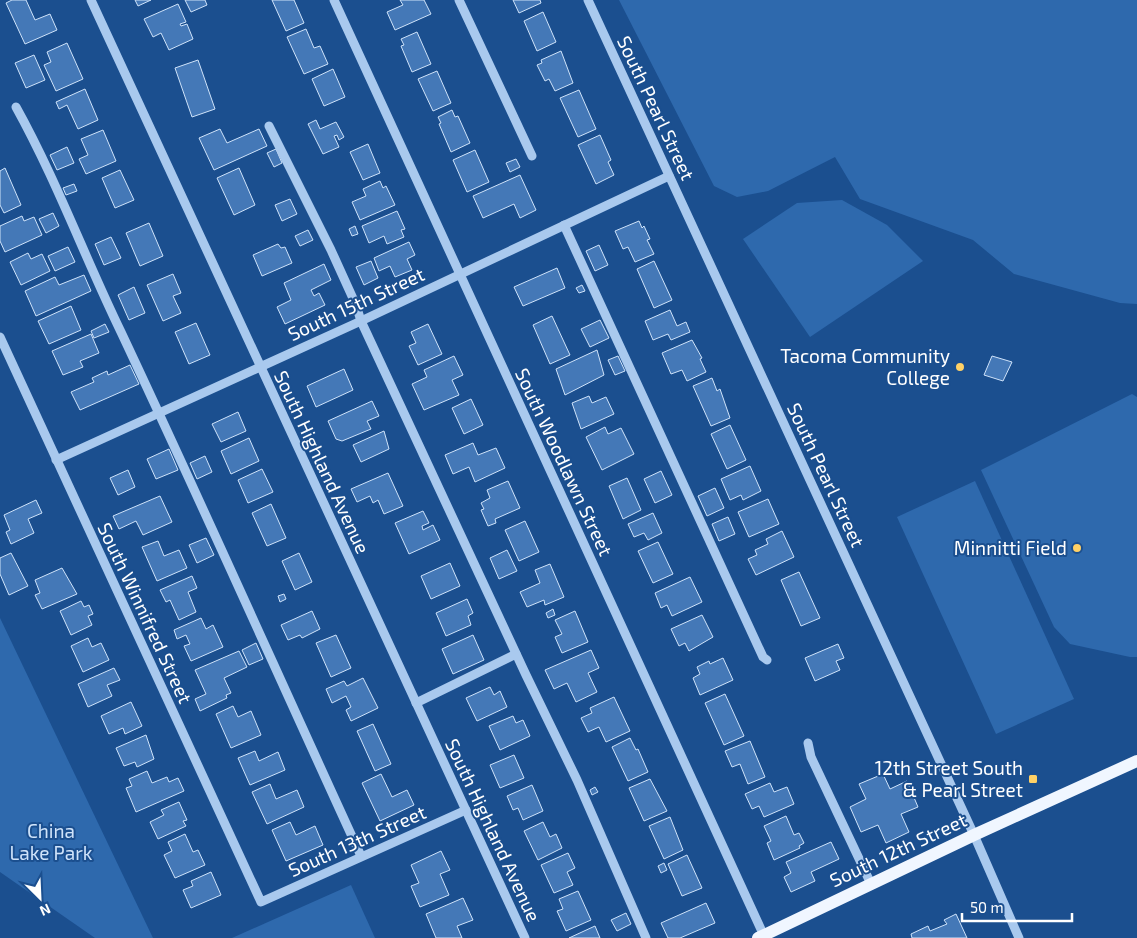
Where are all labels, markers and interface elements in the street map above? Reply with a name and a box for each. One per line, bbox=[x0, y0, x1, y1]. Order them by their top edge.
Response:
street label: South Pearl Street bbox=[613, 32, 700, 184]
street label: South 15th Street bbox=[284, 262, 428, 345]
place label: Tacoma Community College bbox=[780, 344, 950, 389]
marker: Tacoma Community College bbox=[954, 361, 966, 373]
street label: South Woodlawn Street bbox=[511, 364, 618, 559]
street label: South Highland Avenue bbox=[270, 367, 375, 557]
street label: South Pearl Street bbox=[783, 399, 870, 551]
street label: South Winnifred Street bbox=[93, 519, 197, 707]
place label: Minnitti Field bbox=[954, 536, 1067, 559]
marker: Minnitti Field bbox=[1071, 542, 1083, 554]
street label: South Highland Avenue bbox=[441, 735, 546, 925]
place label: 12th Street South & Pearl Street bbox=[875, 756, 1023, 801]
marker: 12th Street South & Pearl Street bbox=[1027, 773, 1039, 785]
street label: South 13th Street bbox=[284, 800, 429, 881]
street label: South 12th Street bbox=[826, 808, 970, 891]
park label: China Lake Park bbox=[10, 819, 93, 864]
north arrow bbox=[15, 873, 65, 923]
scale bar bbox=[962, 890, 1072, 922]
text: 50 m bbox=[970, 898, 1004, 916]
text: N bbox=[37, 901, 54, 920]

